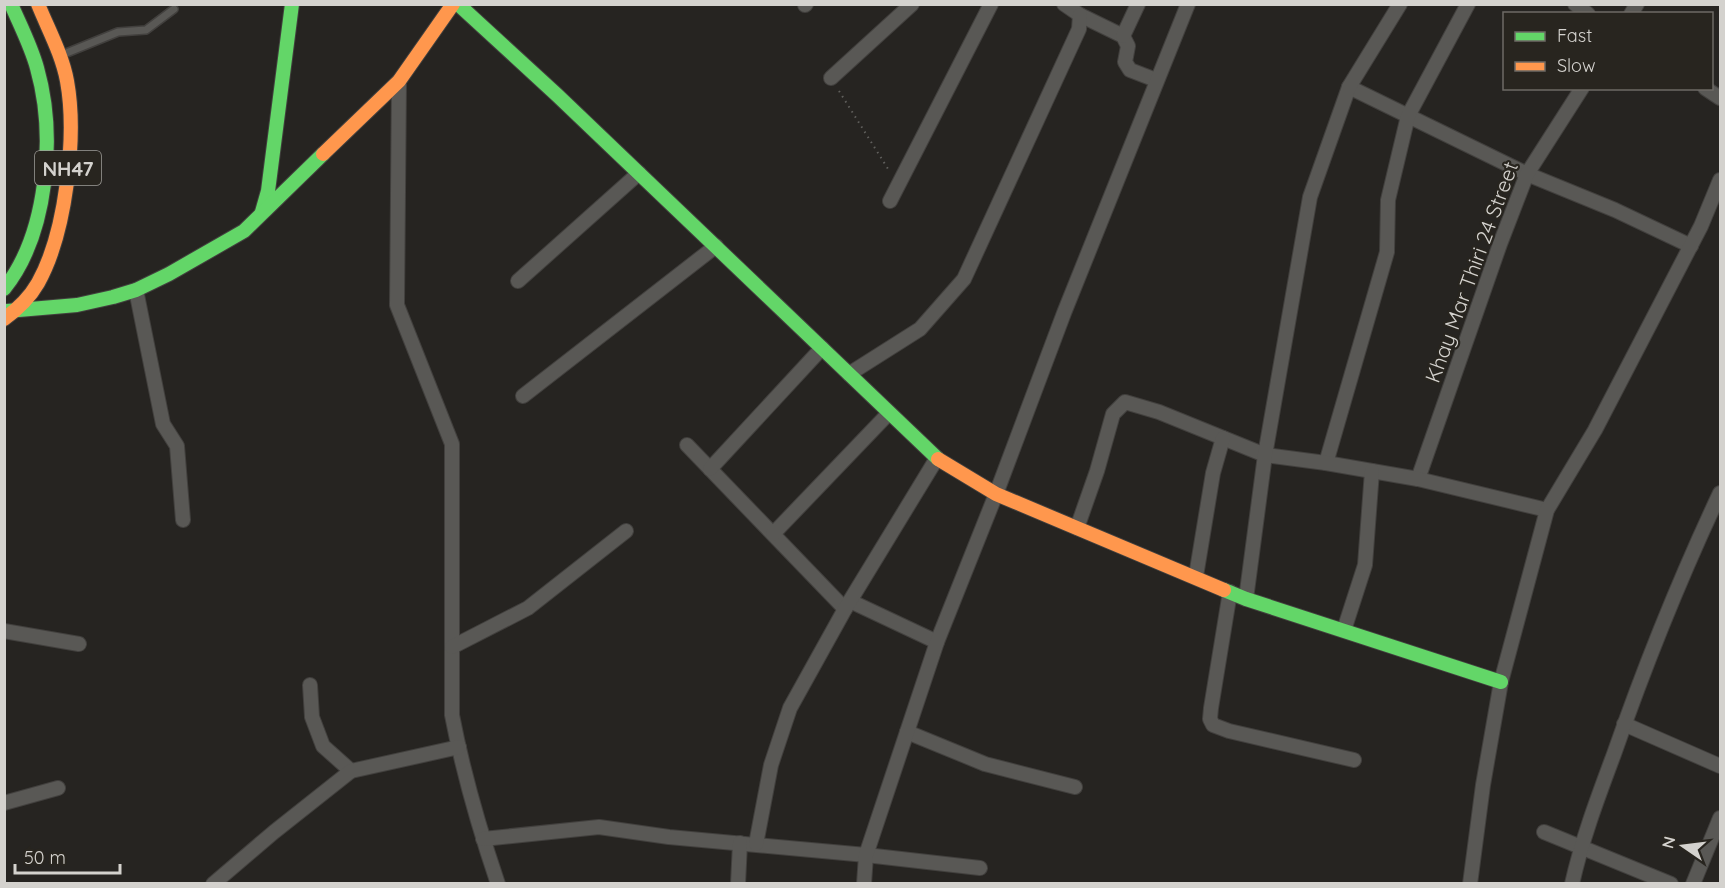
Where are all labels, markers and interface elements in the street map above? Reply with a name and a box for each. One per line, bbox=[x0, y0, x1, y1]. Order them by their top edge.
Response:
legend bbox=[1503, 12, 1713, 90]
text: Fast bbox=[1557, 24, 1592, 47]
text: Slow bbox=[1557, 54, 1595, 77]
road number: NH47 bbox=[35, 151, 101, 185]
street label: Khay Mar Thiri 24 Street bbox=[1419, 158, 1523, 386]
north arrow bbox=[1653, 816, 1713, 876]
text: N bbox=[1657, 834, 1680, 850]
scale bar bbox=[15, 837, 120, 875]
text: 50 m bbox=[24, 846, 66, 869]

